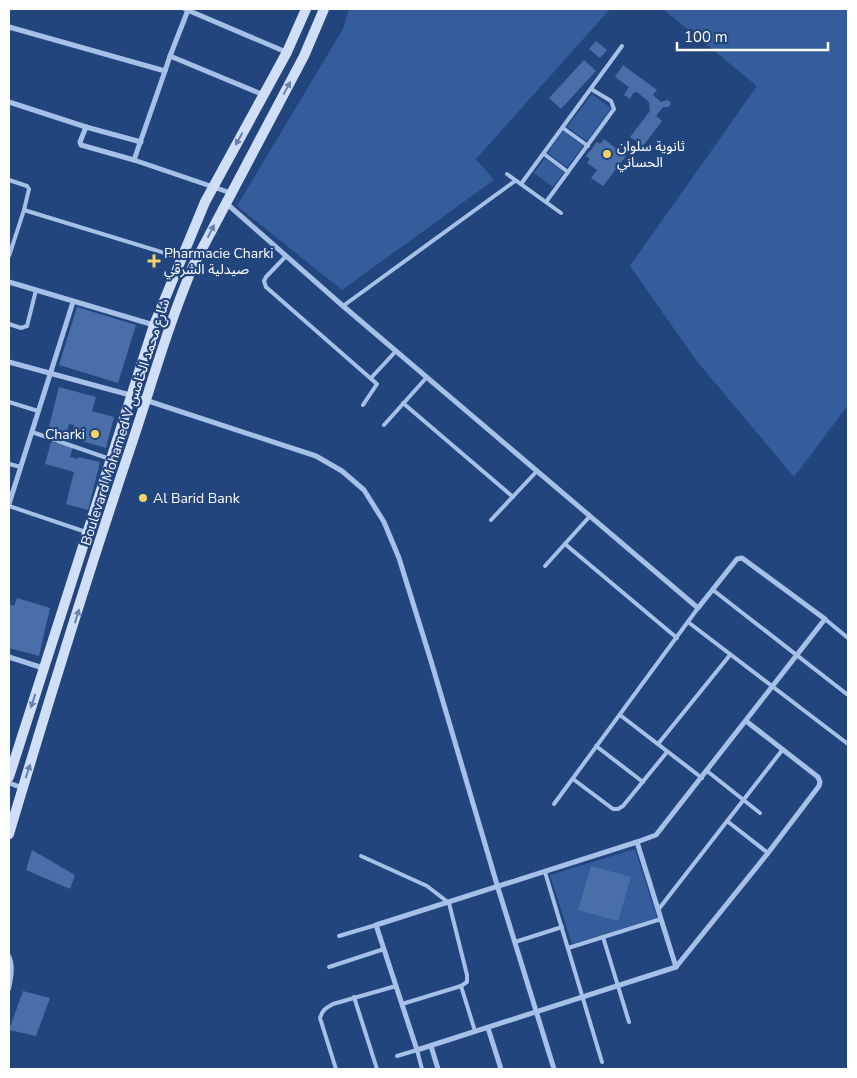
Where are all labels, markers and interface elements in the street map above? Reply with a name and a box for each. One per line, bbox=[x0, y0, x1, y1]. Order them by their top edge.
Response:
scale bar bbox=[677, 20, 828, 52]
text: 100 m bbox=[684, 27, 728, 47]
one-way arrow bbox=[283, 80, 291, 95]
one-way arrow bbox=[235, 132, 243, 147]
place label: ثانوية سلوان الحساني bbox=[617, 137, 685, 173]
marker: ثانوية سلوان الحساني bbox=[601, 148, 613, 160]
one-way arrow bbox=[207, 224, 215, 239]
place label: Pharmacie Charki صيدلية الشرقي bbox=[164, 244, 273, 280]
marker: Pharmacie Charki صيدلية الشرقي bbox=[148, 255, 160, 267]
street label: Boulevard Mohamed V شارع محمد الخامس bbox=[76, 296, 175, 548]
place label: Charki bbox=[45, 425, 85, 444]
marker: Charki bbox=[89, 428, 101, 440]
place label: Al Barid Bank bbox=[153, 489, 241, 508]
marker: Al Barid Bank bbox=[137, 492, 149, 504]
one-way arrow bbox=[73, 608, 81, 623]
one-way arrow bbox=[28, 694, 36, 709]
one-way arrow bbox=[25, 763, 32, 778]

